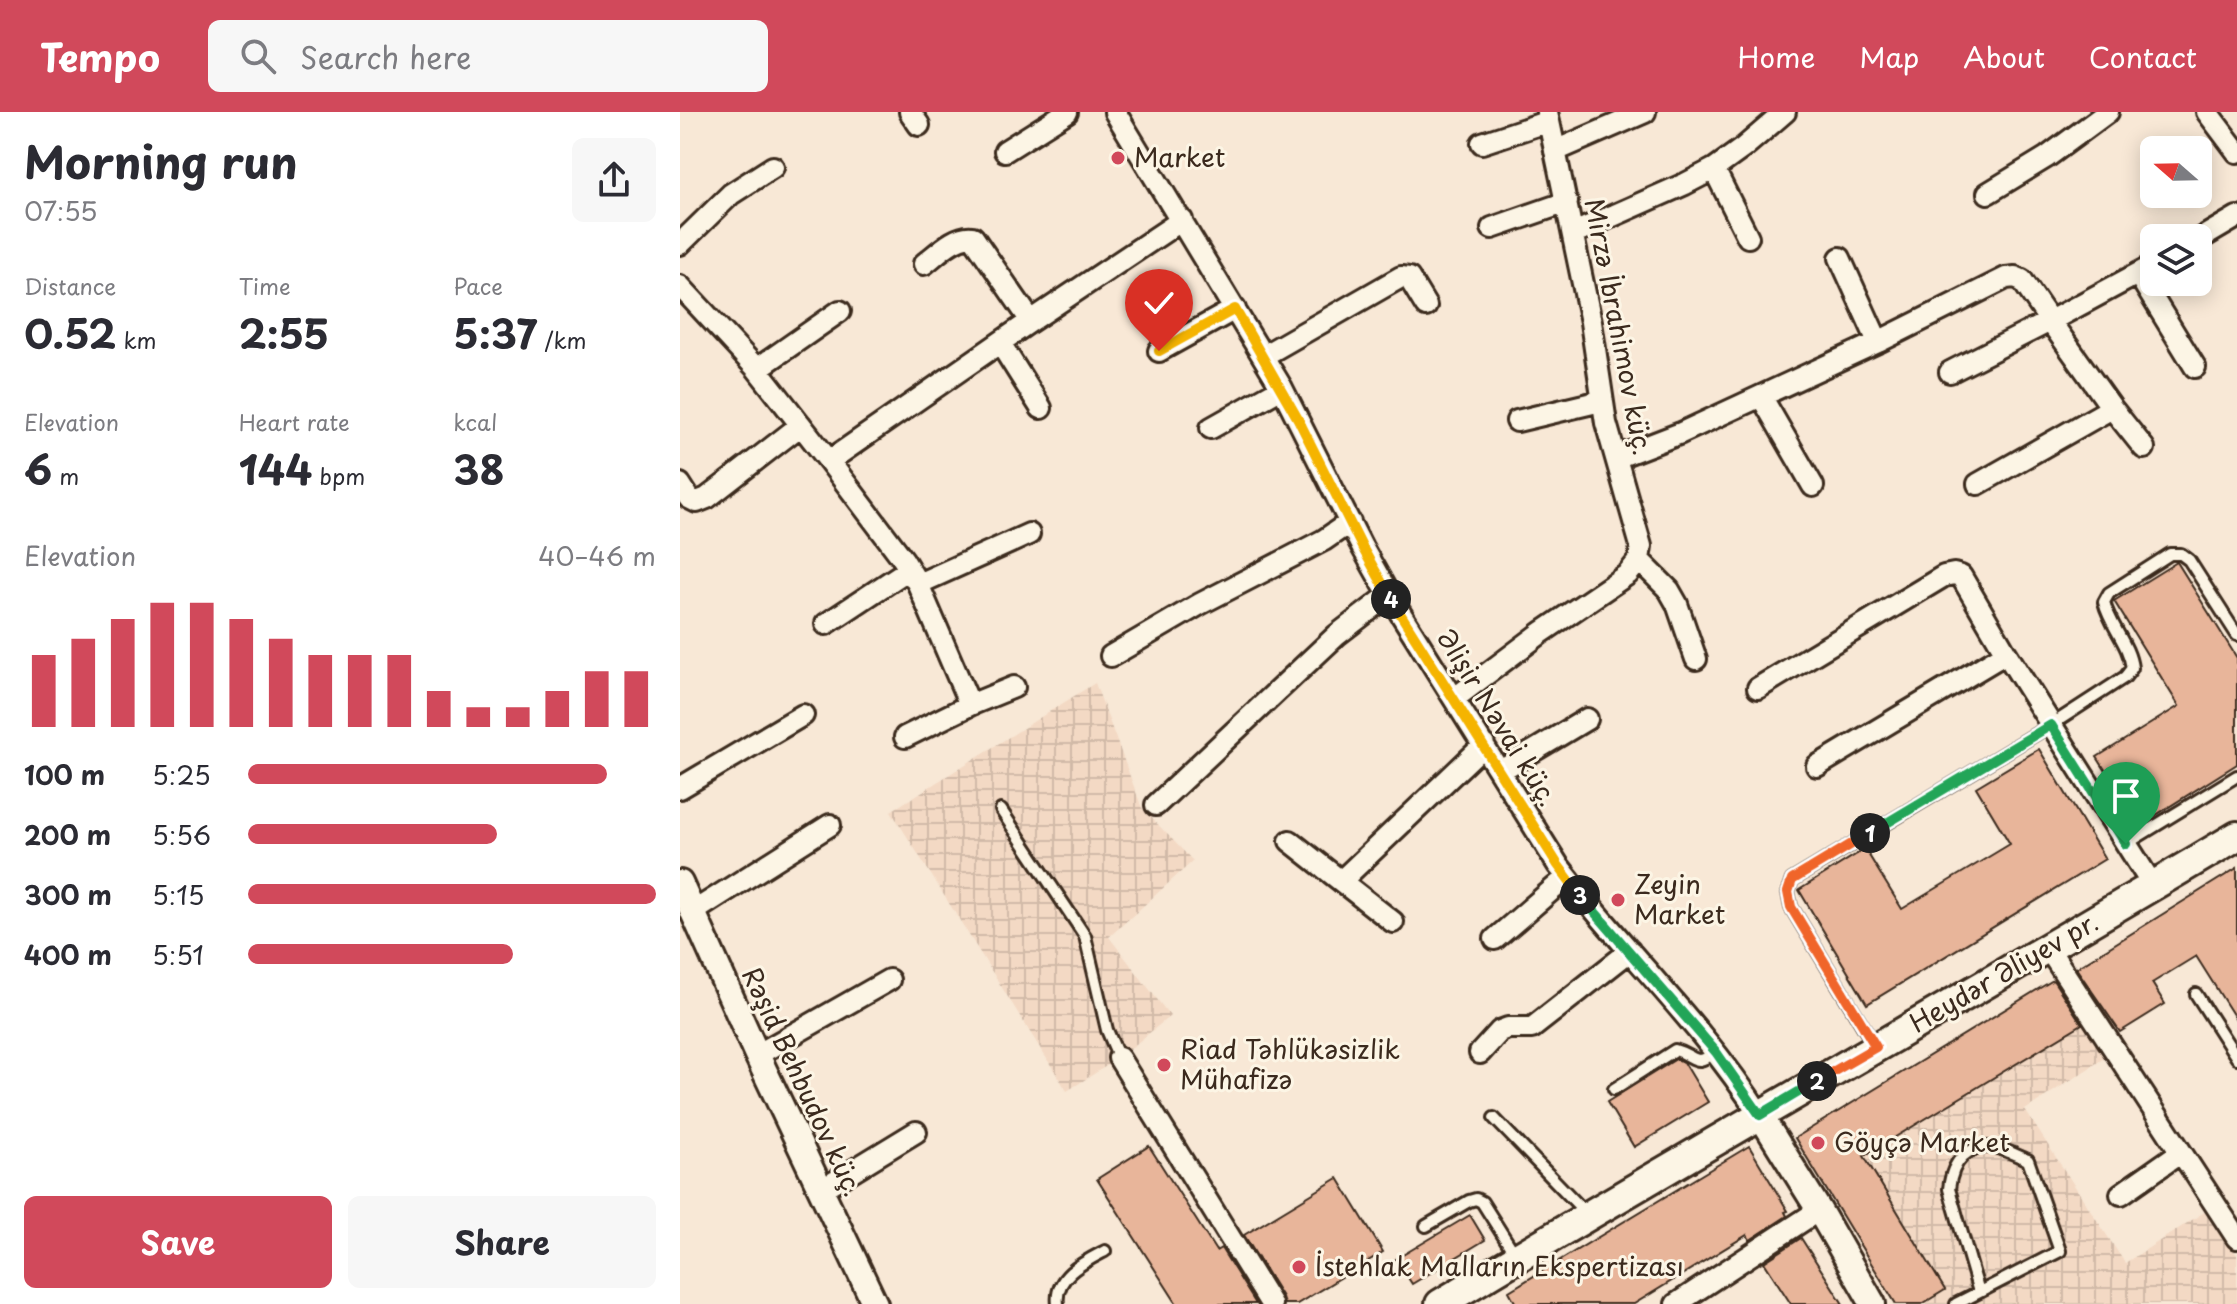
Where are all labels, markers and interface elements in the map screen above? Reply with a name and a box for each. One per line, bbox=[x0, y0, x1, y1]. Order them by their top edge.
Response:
search box bbox=[208, 20, 768, 92]
text: Tempo bbox=[40, 28, 160, 85]
icon: search bbox=[236, 34, 280, 78]
text: Search here bbox=[300, 34, 472, 79]
text: Home bbox=[1737, 35, 1815, 78]
text: Map bbox=[1859, 35, 1919, 78]
text: About bbox=[1963, 35, 2045, 78]
text: Contact bbox=[2089, 35, 2197, 78]
text: Morning run bbox=[24, 128, 298, 194]
north arrow bbox=[2140, 136, 2212, 208]
map controls bbox=[2140, 136, 2212, 296]
place label: Market bbox=[1134, 137, 1225, 176]
button: share bbox=[572, 138, 656, 222]
marker: Market bbox=[1109, 149, 1127, 167]
text: 07:55 bbox=[24, 191, 98, 230]
street label: Mirzə İbrahimov küç. bbox=[1575, 195, 1663, 458]
button: layers bbox=[2140, 224, 2212, 296]
text: Distance bbox=[24, 269, 116, 302]
text: Time bbox=[239, 269, 291, 302]
text: Pace bbox=[453, 269, 503, 302]
pin bbox=[1125, 269, 1193, 351]
icon: check bbox=[1137, 281, 1181, 325]
text: 0.52 bbox=[24, 302, 116, 363]
text: 2:55 bbox=[239, 302, 329, 363]
text: 5:37 bbox=[453, 302, 537, 363]
text: km bbox=[116, 323, 157, 356]
text: /km bbox=[537, 323, 587, 356]
text: Elevation bbox=[24, 405, 119, 438]
text: Heart rate bbox=[239, 405, 350, 438]
text: kcal bbox=[453, 405, 497, 438]
text: 6 bbox=[24, 438, 52, 499]
text: 144 bbox=[239, 438, 312, 499]
text: 38 bbox=[453, 438, 505, 499]
text: m bbox=[52, 459, 79, 492]
text: bpm bbox=[312, 459, 365, 492]
text: Elevation bbox=[24, 536, 136, 575]
text: 40–46 m bbox=[538, 536, 656, 575]
pin: 4 bbox=[1371, 579, 1411, 619]
text: 4 bbox=[1384, 582, 1398, 615]
street label: Əlişir Nəvai küç. bbox=[1428, 621, 1568, 813]
text: 100 m bbox=[24, 755, 105, 794]
text: 5:25 bbox=[152, 755, 211, 794]
pin bbox=[2092, 762, 2160, 844]
icon: arrive bbox=[2104, 774, 2148, 818]
pin: 1 bbox=[1850, 813, 1890, 853]
text: 200 m bbox=[24, 815, 111, 854]
text: 5:56 bbox=[152, 815, 211, 854]
text: 1 bbox=[1865, 816, 1875, 849]
place label: Zeyin Market bbox=[1634, 864, 1725, 933]
text: 300 m bbox=[24, 875, 112, 914]
text: 5:15 bbox=[152, 875, 205, 914]
pin: 3 bbox=[1560, 875, 1600, 915]
text: 3 bbox=[1573, 878, 1587, 911]
marker: Zeyin Market bbox=[1609, 891, 1627, 909]
street label: Heydər Əliyev pr. bbox=[1902, 902, 2105, 1042]
text: 400 m bbox=[24, 935, 112, 974]
text: 5:51 bbox=[152, 935, 204, 974]
street label: Rəşid Behbudov küç. bbox=[733, 960, 874, 1202]
place label: Riad Təhlükəsizlik Mühafizə bbox=[1180, 1029, 1400, 1098]
marker: Riad Təhlükəsizlik Mühafizə bbox=[1155, 1056, 1173, 1074]
pin: 2 bbox=[1797, 1061, 1837, 1101]
text: 2 bbox=[1809, 1064, 1825, 1097]
place label: Göyçə Market bbox=[1834, 1122, 2010, 1161]
marker: Göyçə Market bbox=[1809, 1134, 1827, 1152]
button: Save bbox=[24, 1196, 332, 1288]
button: Share bbox=[348, 1196, 656, 1288]
place label: İstehlak Malların Ekspertizası bbox=[1315, 1246, 1684, 1285]
marker: İstehlak Malların Ekspertizası bbox=[1290, 1258, 1308, 1276]

